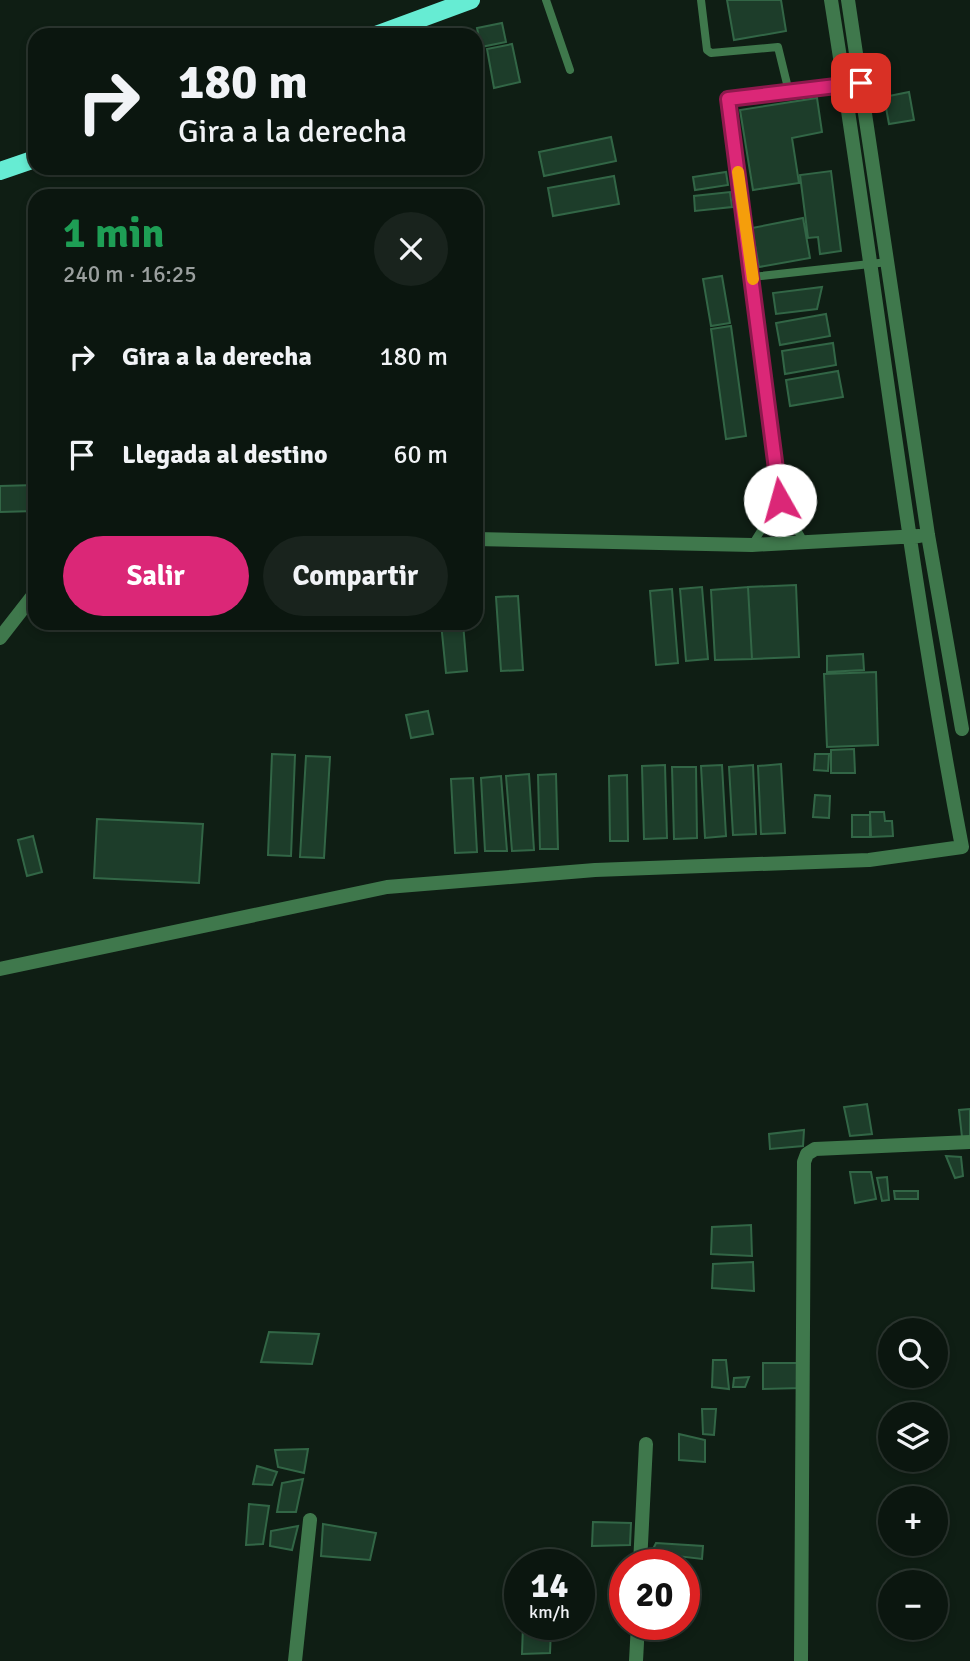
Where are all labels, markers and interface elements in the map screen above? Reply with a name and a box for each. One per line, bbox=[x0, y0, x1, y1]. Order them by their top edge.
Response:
text: 180 m bbox=[178, 52, 308, 112]
pin bbox=[831, 53, 891, 113]
icon: right bbox=[63, 56, 154, 147]
icon: arrive bbox=[842, 64, 880, 102]
text: Gira a la derecha bbox=[178, 112, 407, 151]
text: 1 min bbox=[63, 208, 164, 259]
button: close bbox=[374, 212, 448, 286]
text: 240 m · 16:25 bbox=[63, 260, 197, 289]
icon: right bbox=[63, 338, 101, 376]
text: Gira a la derecha bbox=[122, 341, 312, 373]
text: 180 m bbox=[379, 341, 448, 373]
icon: arrive bbox=[63, 436, 101, 474]
text: Llegada al destino bbox=[122, 439, 328, 471]
text: 60 m bbox=[393, 439, 448, 471]
position arrow bbox=[743, 463, 817, 537]
button: Salir bbox=[63, 536, 249, 616]
button: Compartir bbox=[263, 536, 448, 616]
map controls bbox=[878, 1318, 948, 1640]
button: search bbox=[878, 1318, 948, 1388]
button: layers bbox=[878, 1402, 948, 1472]
button: + bbox=[878, 1486, 948, 1556]
speed limit sign: 20 bbox=[609, 1549, 700, 1640]
text: 14 bbox=[531, 1564, 568, 1607]
button: − bbox=[878, 1570, 948, 1640]
text: km/h bbox=[529, 1601, 570, 1623]

